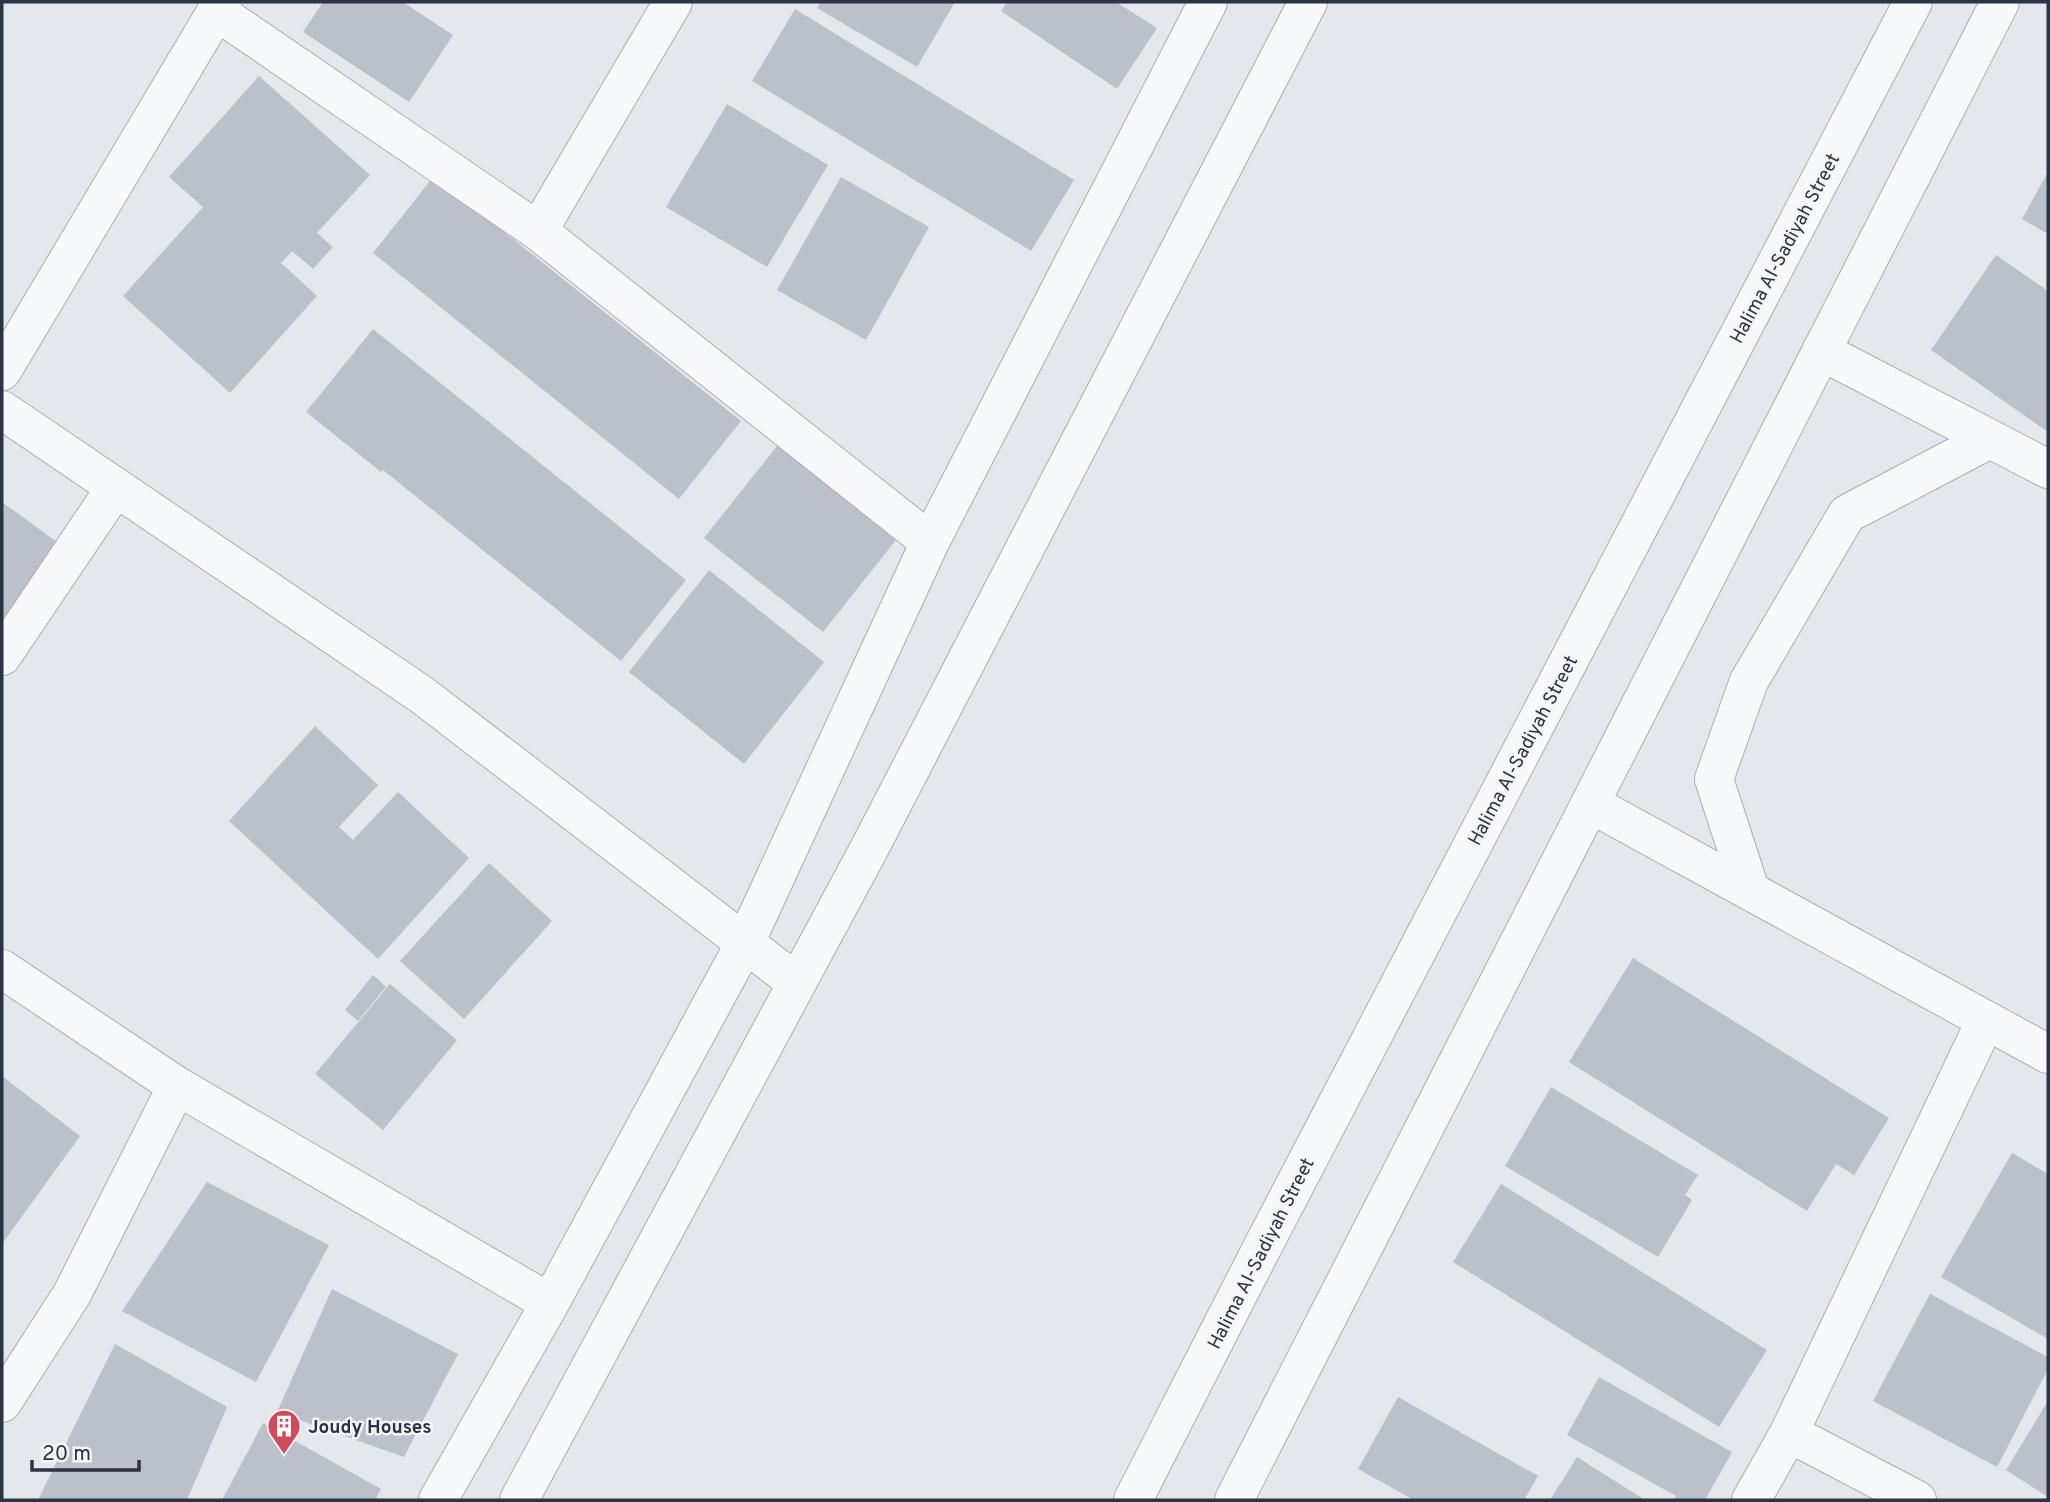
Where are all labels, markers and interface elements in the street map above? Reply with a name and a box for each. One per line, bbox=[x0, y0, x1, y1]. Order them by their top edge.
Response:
street label: Halima Al-Sadiyah Street bbox=[1725, 150, 1846, 348]
street label: Halima Al-Sadiyah Street bbox=[1463, 652, 1584, 850]
street label: Halima Al-Sadiyah Street bbox=[1203, 1154, 1321, 1354]
building icon: Joudy Houses bbox=[265, 1407, 303, 1456]
place label: Joudy Houses bbox=[308, 1416, 432, 1440]
scale bar bbox=[32, 1428, 138, 1472]
text: 20 m bbox=[42, 1441, 91, 1468]

